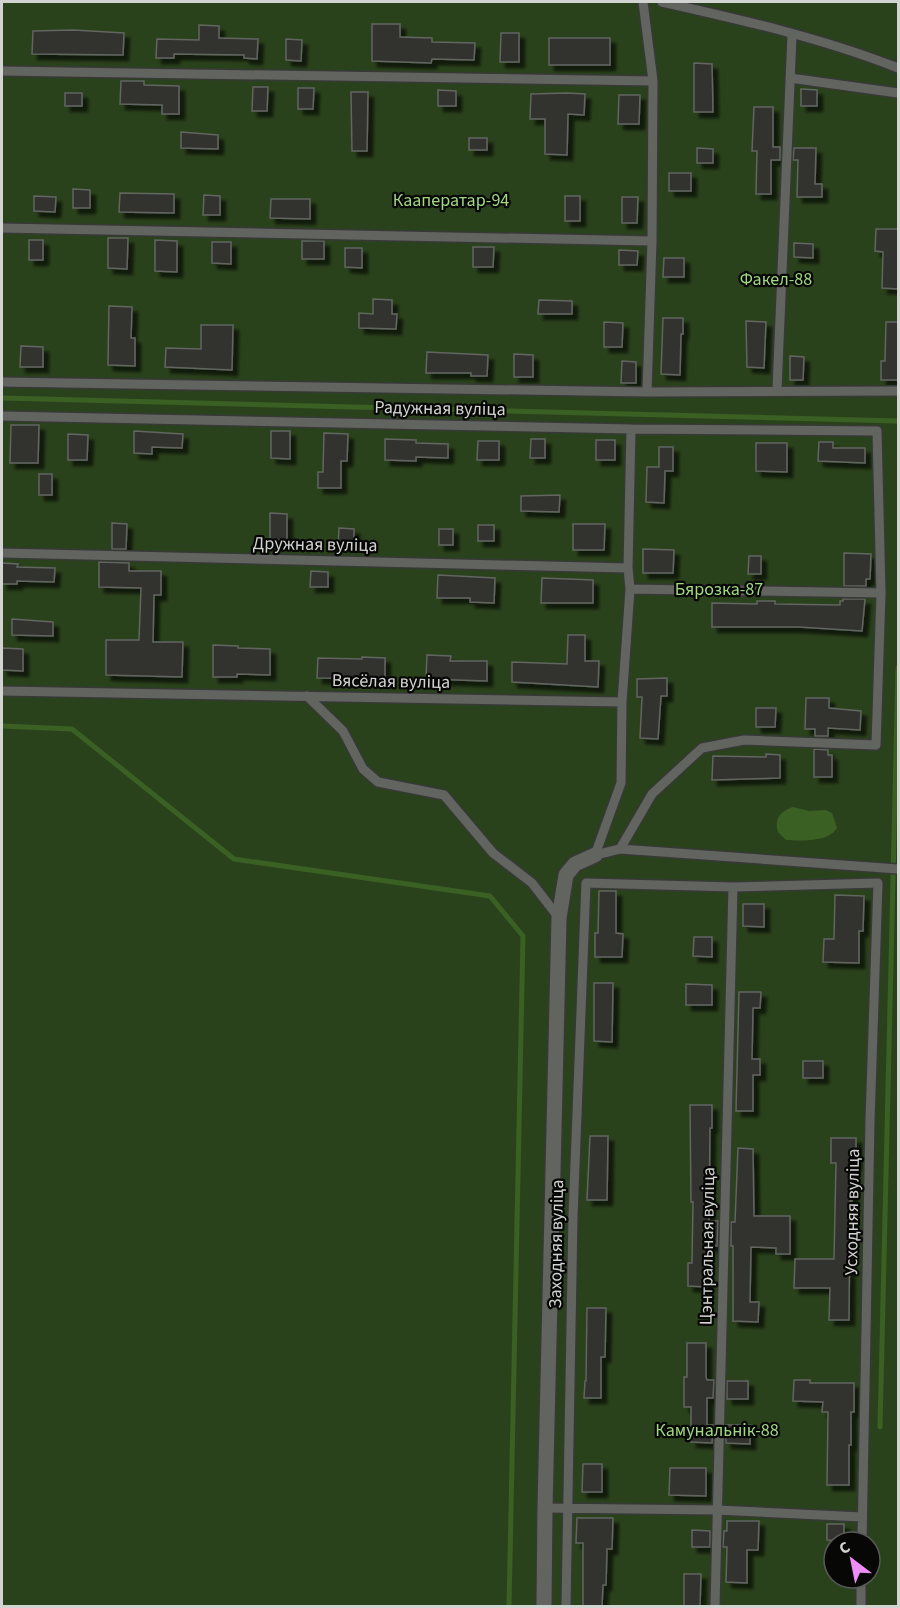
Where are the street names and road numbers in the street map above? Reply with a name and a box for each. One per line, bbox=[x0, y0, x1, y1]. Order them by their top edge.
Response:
street label: Радужная вуліца bbox=[374, 395, 506, 422]
street label: Дружная вуліца bbox=[252, 531, 378, 558]
street label: Вясёлая вуліца bbox=[332, 668, 450, 695]
street label: Усходняя вуліца bbox=[839, 1148, 866, 1276]
street label: Цэнтральная вуліца bbox=[694, 1167, 721, 1325]
street label: Заходняя вуліца bbox=[543, 1179, 570, 1309]

